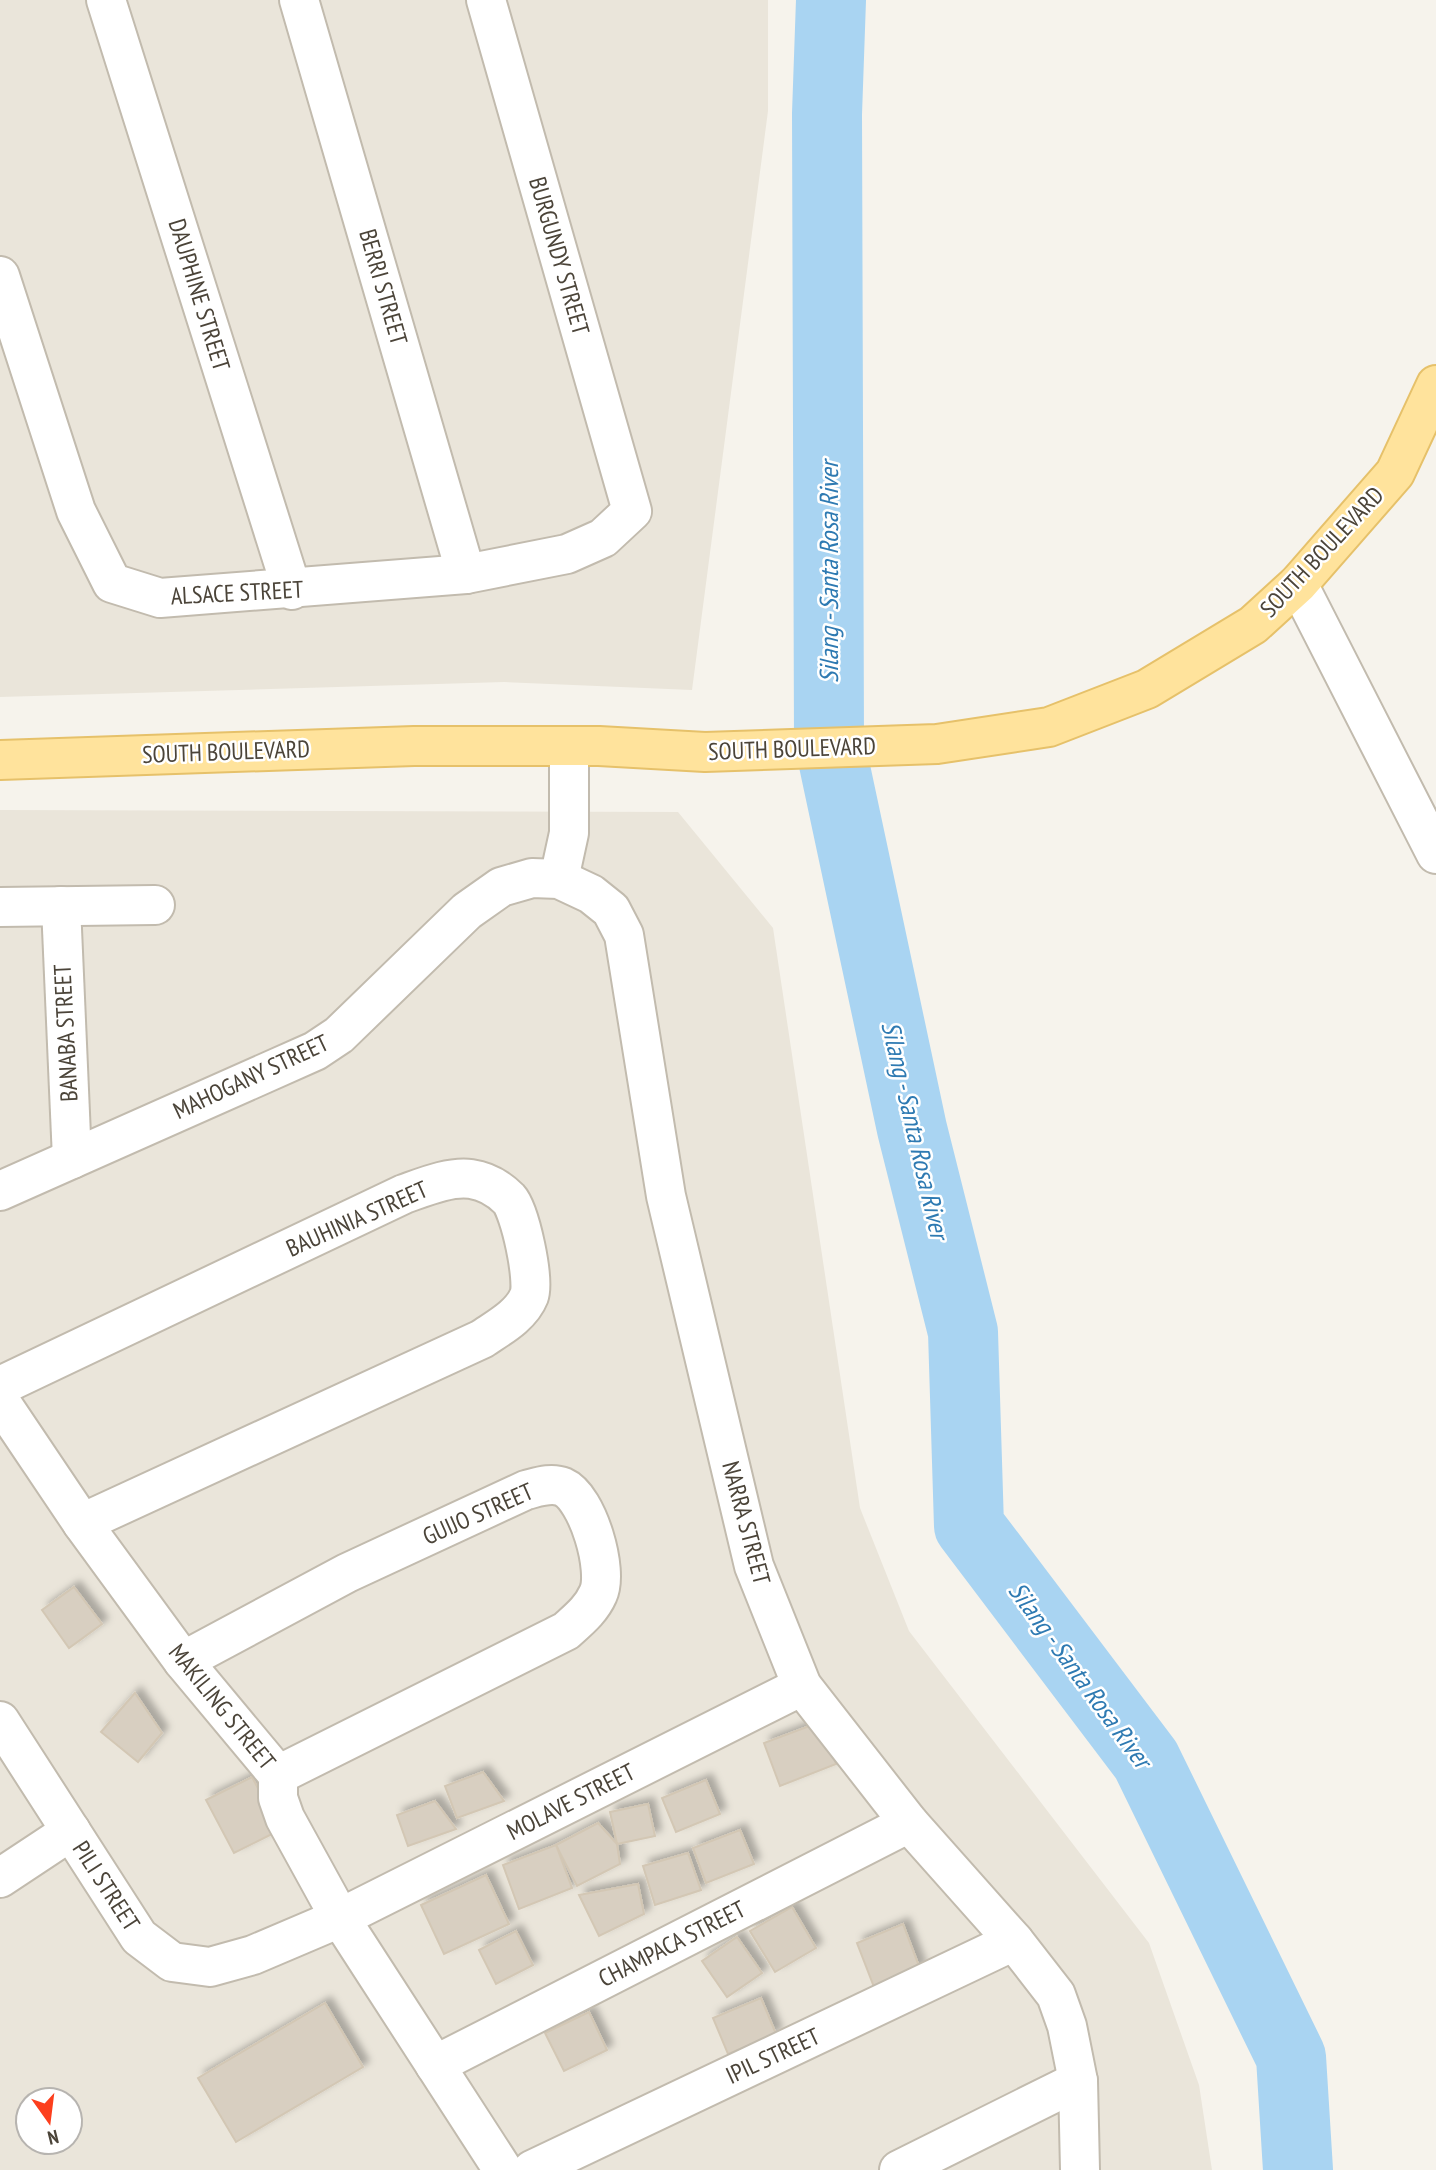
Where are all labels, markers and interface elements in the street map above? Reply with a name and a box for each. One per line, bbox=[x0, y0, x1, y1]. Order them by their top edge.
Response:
street label: BURGUNDY STREET bbox=[522, 173, 597, 339]
street label: DAUPHINE STREET bbox=[162, 215, 237, 375]
street label: BERRI STREET bbox=[352, 225, 415, 349]
water label: Silang - Santa Rosa River bbox=[812, 457, 845, 683]
street label: SOUTH BOULEVARD bbox=[1253, 480, 1390, 623]
street label: ALSACE STREET bbox=[170, 574, 304, 611]
street label: SOUTH BOULEVARD bbox=[708, 730, 876, 767]
street label: SOUTH BOULEVARD bbox=[142, 733, 310, 770]
street label: BANABA STREET bbox=[46, 963, 85, 1103]
water label: Silang - Santa Rosa River bbox=[874, 1018, 957, 1246]
street label: MAHOGANY STREET bbox=[168, 1027, 334, 1126]
street label: BAUHINIA STREET bbox=[281, 1173, 433, 1264]
street label: NARRA STREET bbox=[715, 1458, 778, 1588]
street label: GUIJO STREET bbox=[418, 1475, 538, 1552]
water label: Silang - Santa Rosa River bbox=[1002, 1575, 1161, 1777]
street label: MAKILING STREET bbox=[162, 1637, 283, 1776]
street label: MOLAVE STREET bbox=[502, 1756, 640, 1847]
street label: PILI STREET bbox=[66, 1835, 147, 1937]
street label: CHAMPACA STREET bbox=[593, 1893, 751, 1994]
street label: IPIL STREET bbox=[721, 2020, 825, 2091]
north arrow bbox=[14, 2086, 84, 2156]
text: N bbox=[45, 2125, 61, 2150]

